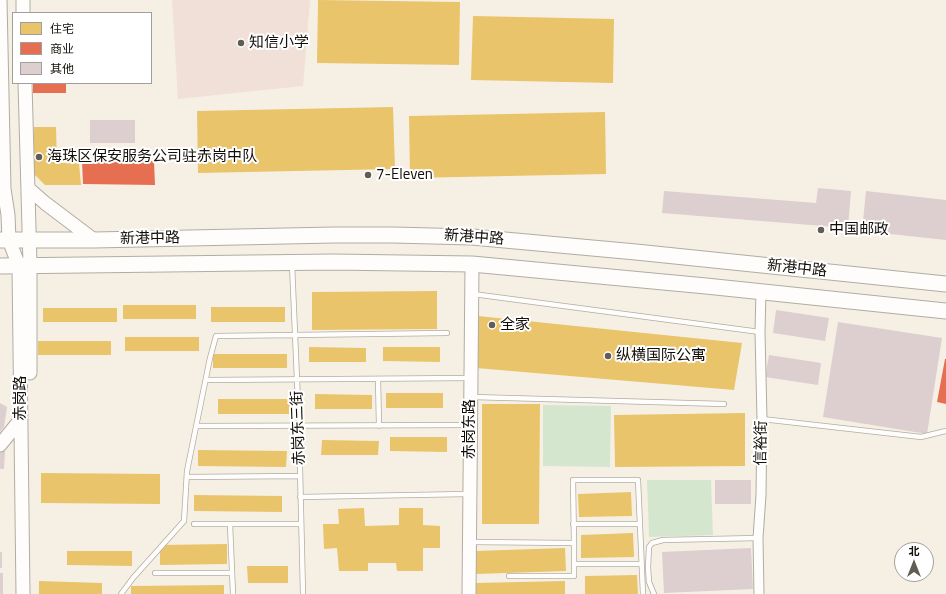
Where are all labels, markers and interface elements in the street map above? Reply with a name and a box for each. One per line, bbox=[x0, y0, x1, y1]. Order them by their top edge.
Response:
legend bbox=[12, 12, 152, 84]
text: 住宅 bbox=[50, 19, 74, 38]
place label: 知信小学 bbox=[249, 34, 309, 52]
marker: 知信小学 bbox=[236, 38, 246, 48]
text: 商业 bbox=[50, 39, 74, 58]
text: 其他 bbox=[50, 59, 74, 78]
place label: 海珠区保安服务公司驻赤岗中队 bbox=[47, 148, 257, 166]
marker: 海珠区保安服务公司驻赤岗中队 bbox=[34, 152, 44, 162]
place label: 7-Eleven bbox=[376, 166, 433, 184]
marker: 7-Eleven bbox=[363, 170, 373, 180]
place label: 中国邮政 bbox=[829, 221, 889, 239]
marker: 中国邮政 bbox=[816, 225, 826, 235]
street label: 新港中路 bbox=[443, 227, 505, 249]
street label: 新港中路 bbox=[120, 229, 180, 249]
street label: 新港中路 bbox=[766, 257, 828, 281]
place label: 全家 bbox=[500, 316, 530, 334]
marker: 全家 bbox=[487, 320, 497, 330]
place label: 纵横国际公寓 bbox=[616, 347, 706, 365]
marker: 纵横国际公寓 bbox=[603, 351, 613, 361]
street label: 赤岗路 bbox=[12, 376, 30, 420]
street label: 赤岗东三街 bbox=[289, 390, 309, 466]
street label: 赤岗东路 bbox=[461, 399, 479, 459]
street label: 信裕街 bbox=[753, 420, 771, 466]
north arrow bbox=[894, 542, 934, 582]
text: 北 bbox=[909, 543, 920, 559]

